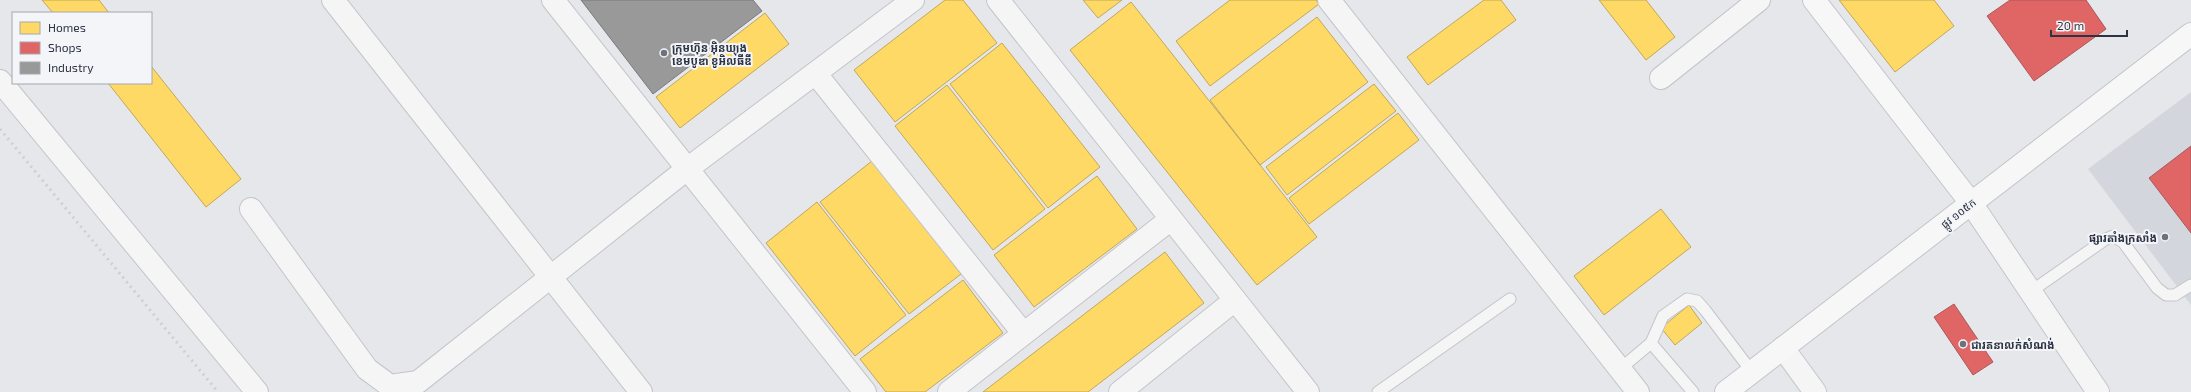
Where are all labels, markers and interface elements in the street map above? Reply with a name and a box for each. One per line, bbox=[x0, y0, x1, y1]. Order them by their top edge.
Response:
legend bbox=[12, 12, 152, 84]
scale bar bbox=[2051, 12, 2127, 38]
text: 20 m bbox=[2057, 18, 2084, 32]
text: Homes bbox=[48, 20, 86, 34]
text: Shops bbox=[48, 40, 82, 54]
place label: ក្រុមហ៊ុន អ៊ិនឃ្យុង ខេមបូឌា ខូអិលធីឌី bbox=[672, 41, 752, 68]
marker: ក្រុមហ៊ុន អ៊ិនឃ្យុង ខេមបូឌា ខូអិលធីឌី bbox=[659, 48, 669, 58]
text: Industry bbox=[48, 60, 94, 74]
street label: ផ្លូវ ១០៥ក bbox=[1938, 195, 1981, 234]
place label: ផ្សារតាំងក្រសាំង bbox=[2089, 231, 2157, 245]
marker: ផ្សារតាំងក្រសាំង bbox=[2160, 232, 2170, 242]
place label: ជារតនាលក់សំណង់ bbox=[1971, 337, 2055, 351]
marker: ជារតនាលក់សំណង់ bbox=[1958, 339, 1968, 349]

